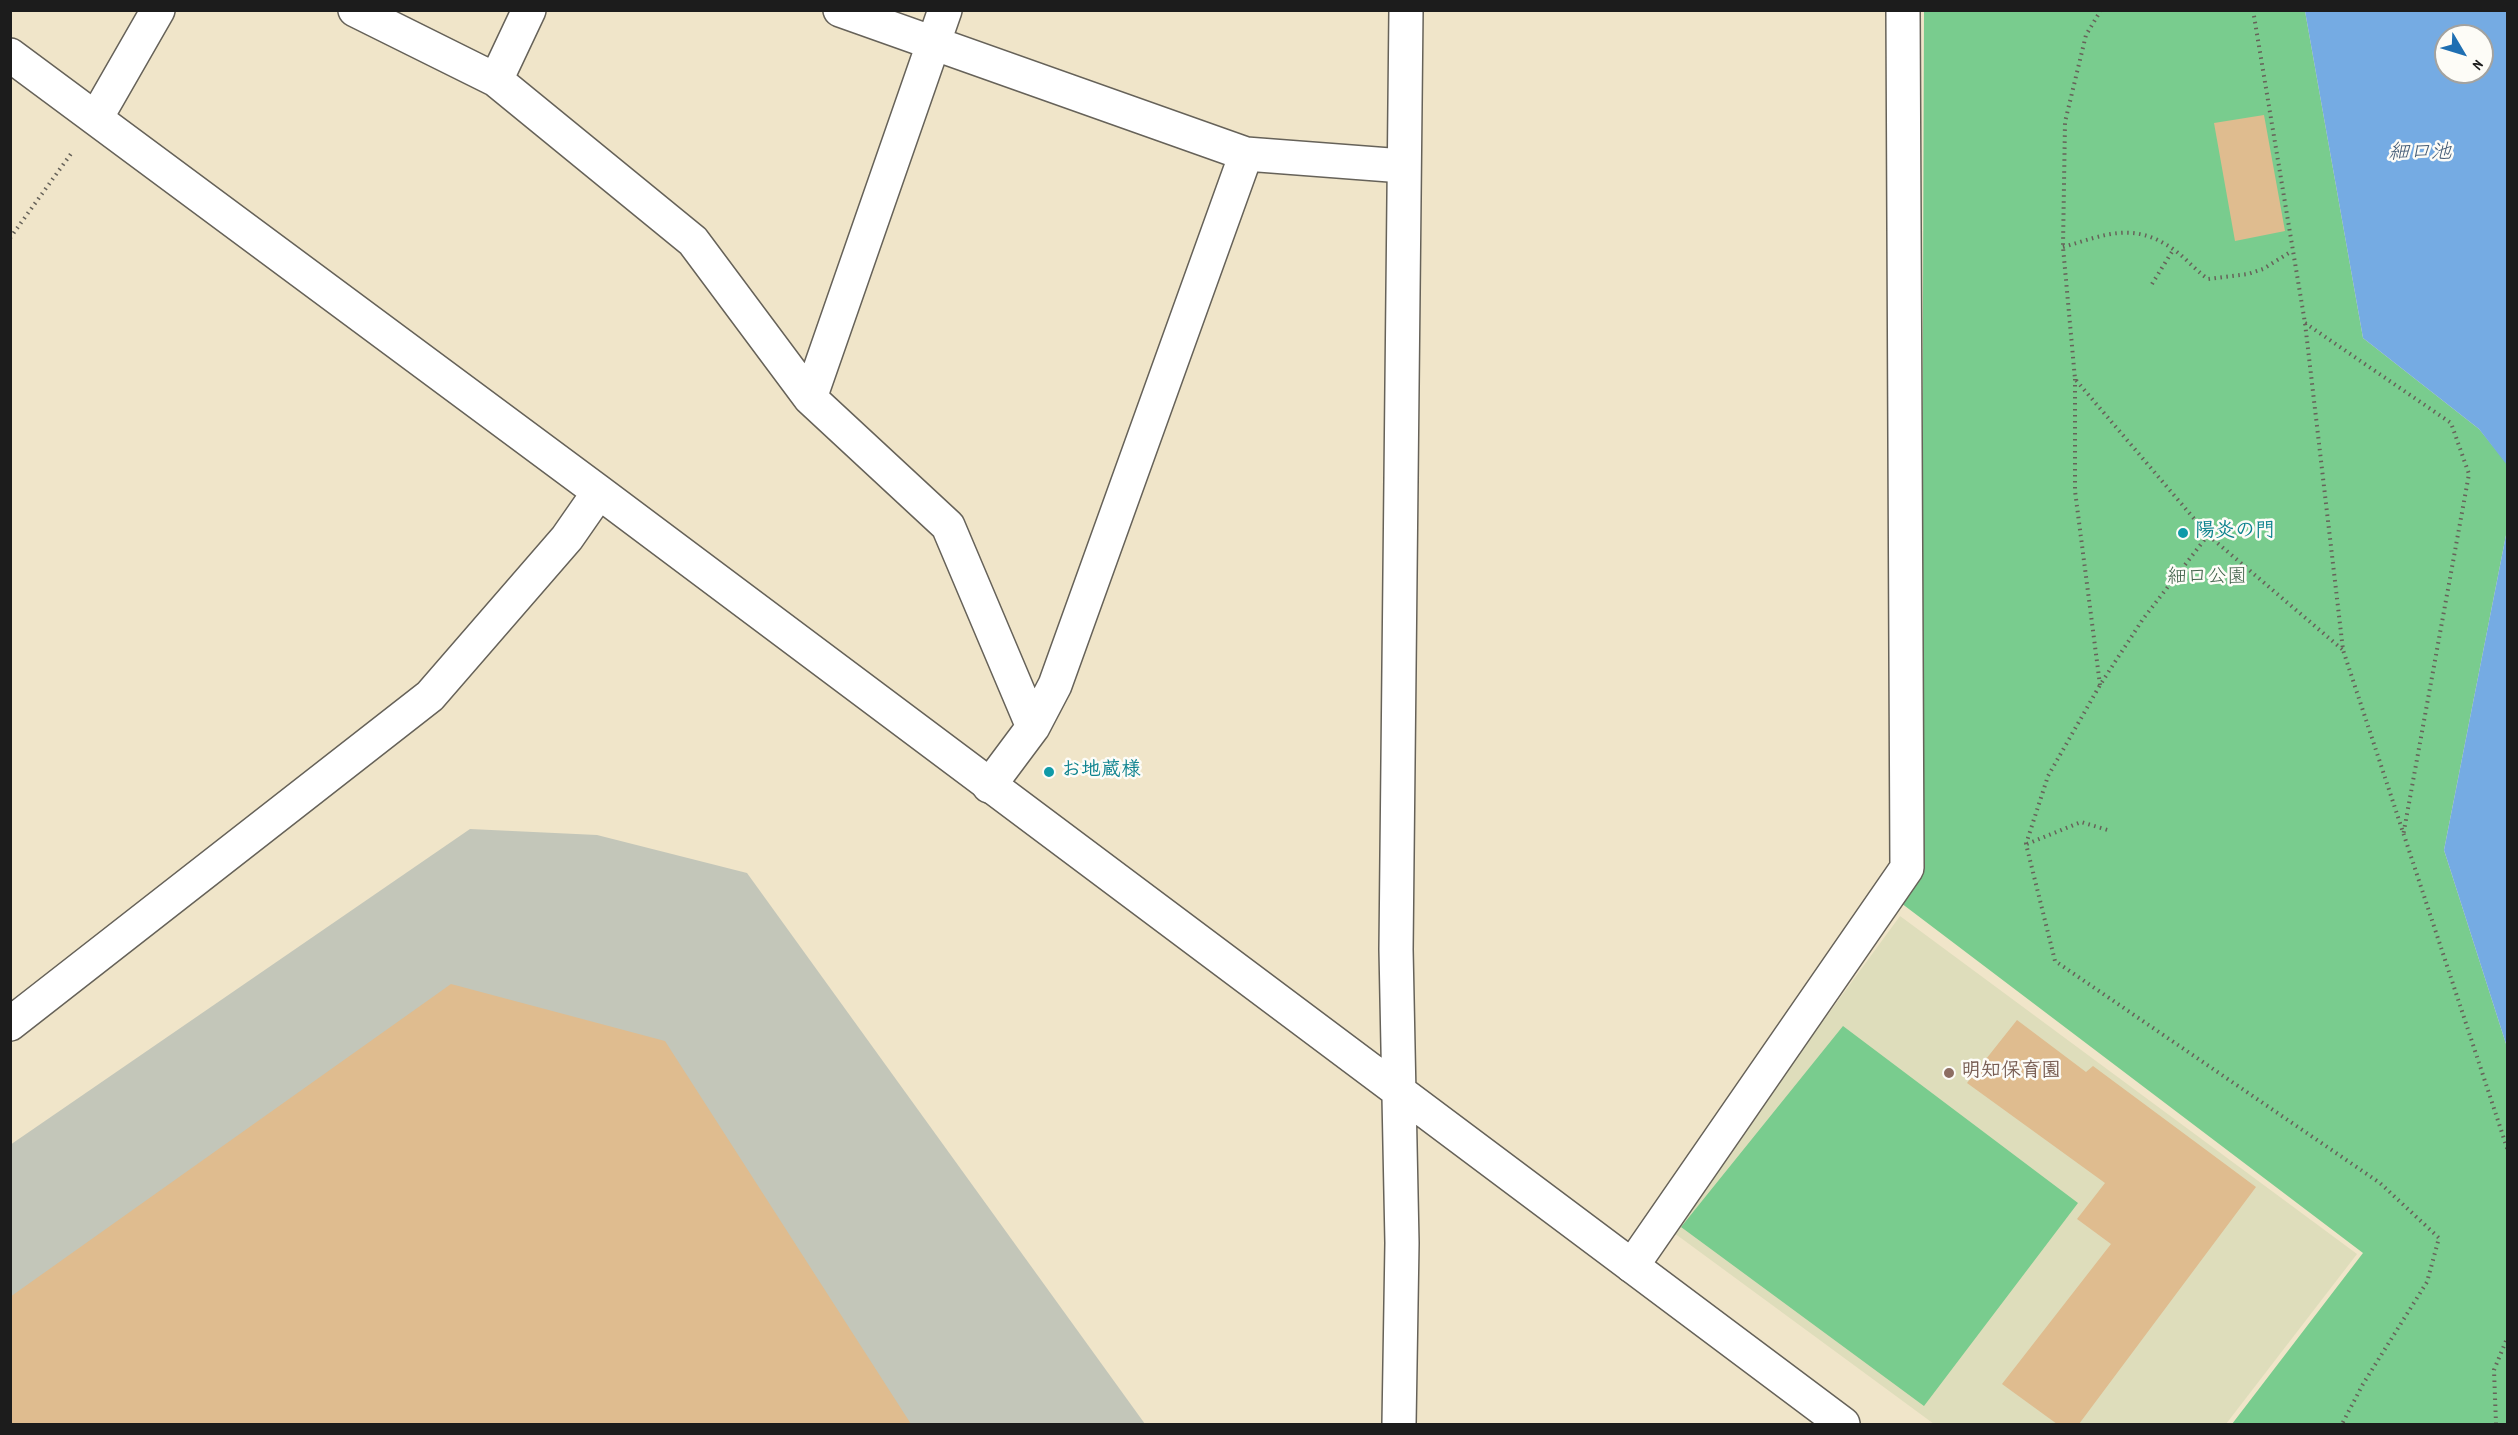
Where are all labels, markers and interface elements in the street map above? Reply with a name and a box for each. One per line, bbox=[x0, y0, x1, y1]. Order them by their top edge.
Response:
north arrow bbox=[2434, 24, 2494, 84]
text: N bbox=[2466, 54, 2488, 74]
water label: 細口池 bbox=[2389, 142, 2451, 168]
place label: 陽炎の門 bbox=[2195, 521, 2275, 545]
marker: 陽炎の門 bbox=[2176, 526, 2190, 540]
park label: 細口公園 bbox=[2167, 567, 2247, 591]
place label: お地蔵様 bbox=[1061, 760, 1141, 784]
marker: お地蔵様 bbox=[1042, 765, 1056, 779]
place label: 明知保育園 bbox=[1961, 1061, 2061, 1085]
marker: 明知保育園 bbox=[1942, 1066, 1956, 1080]

